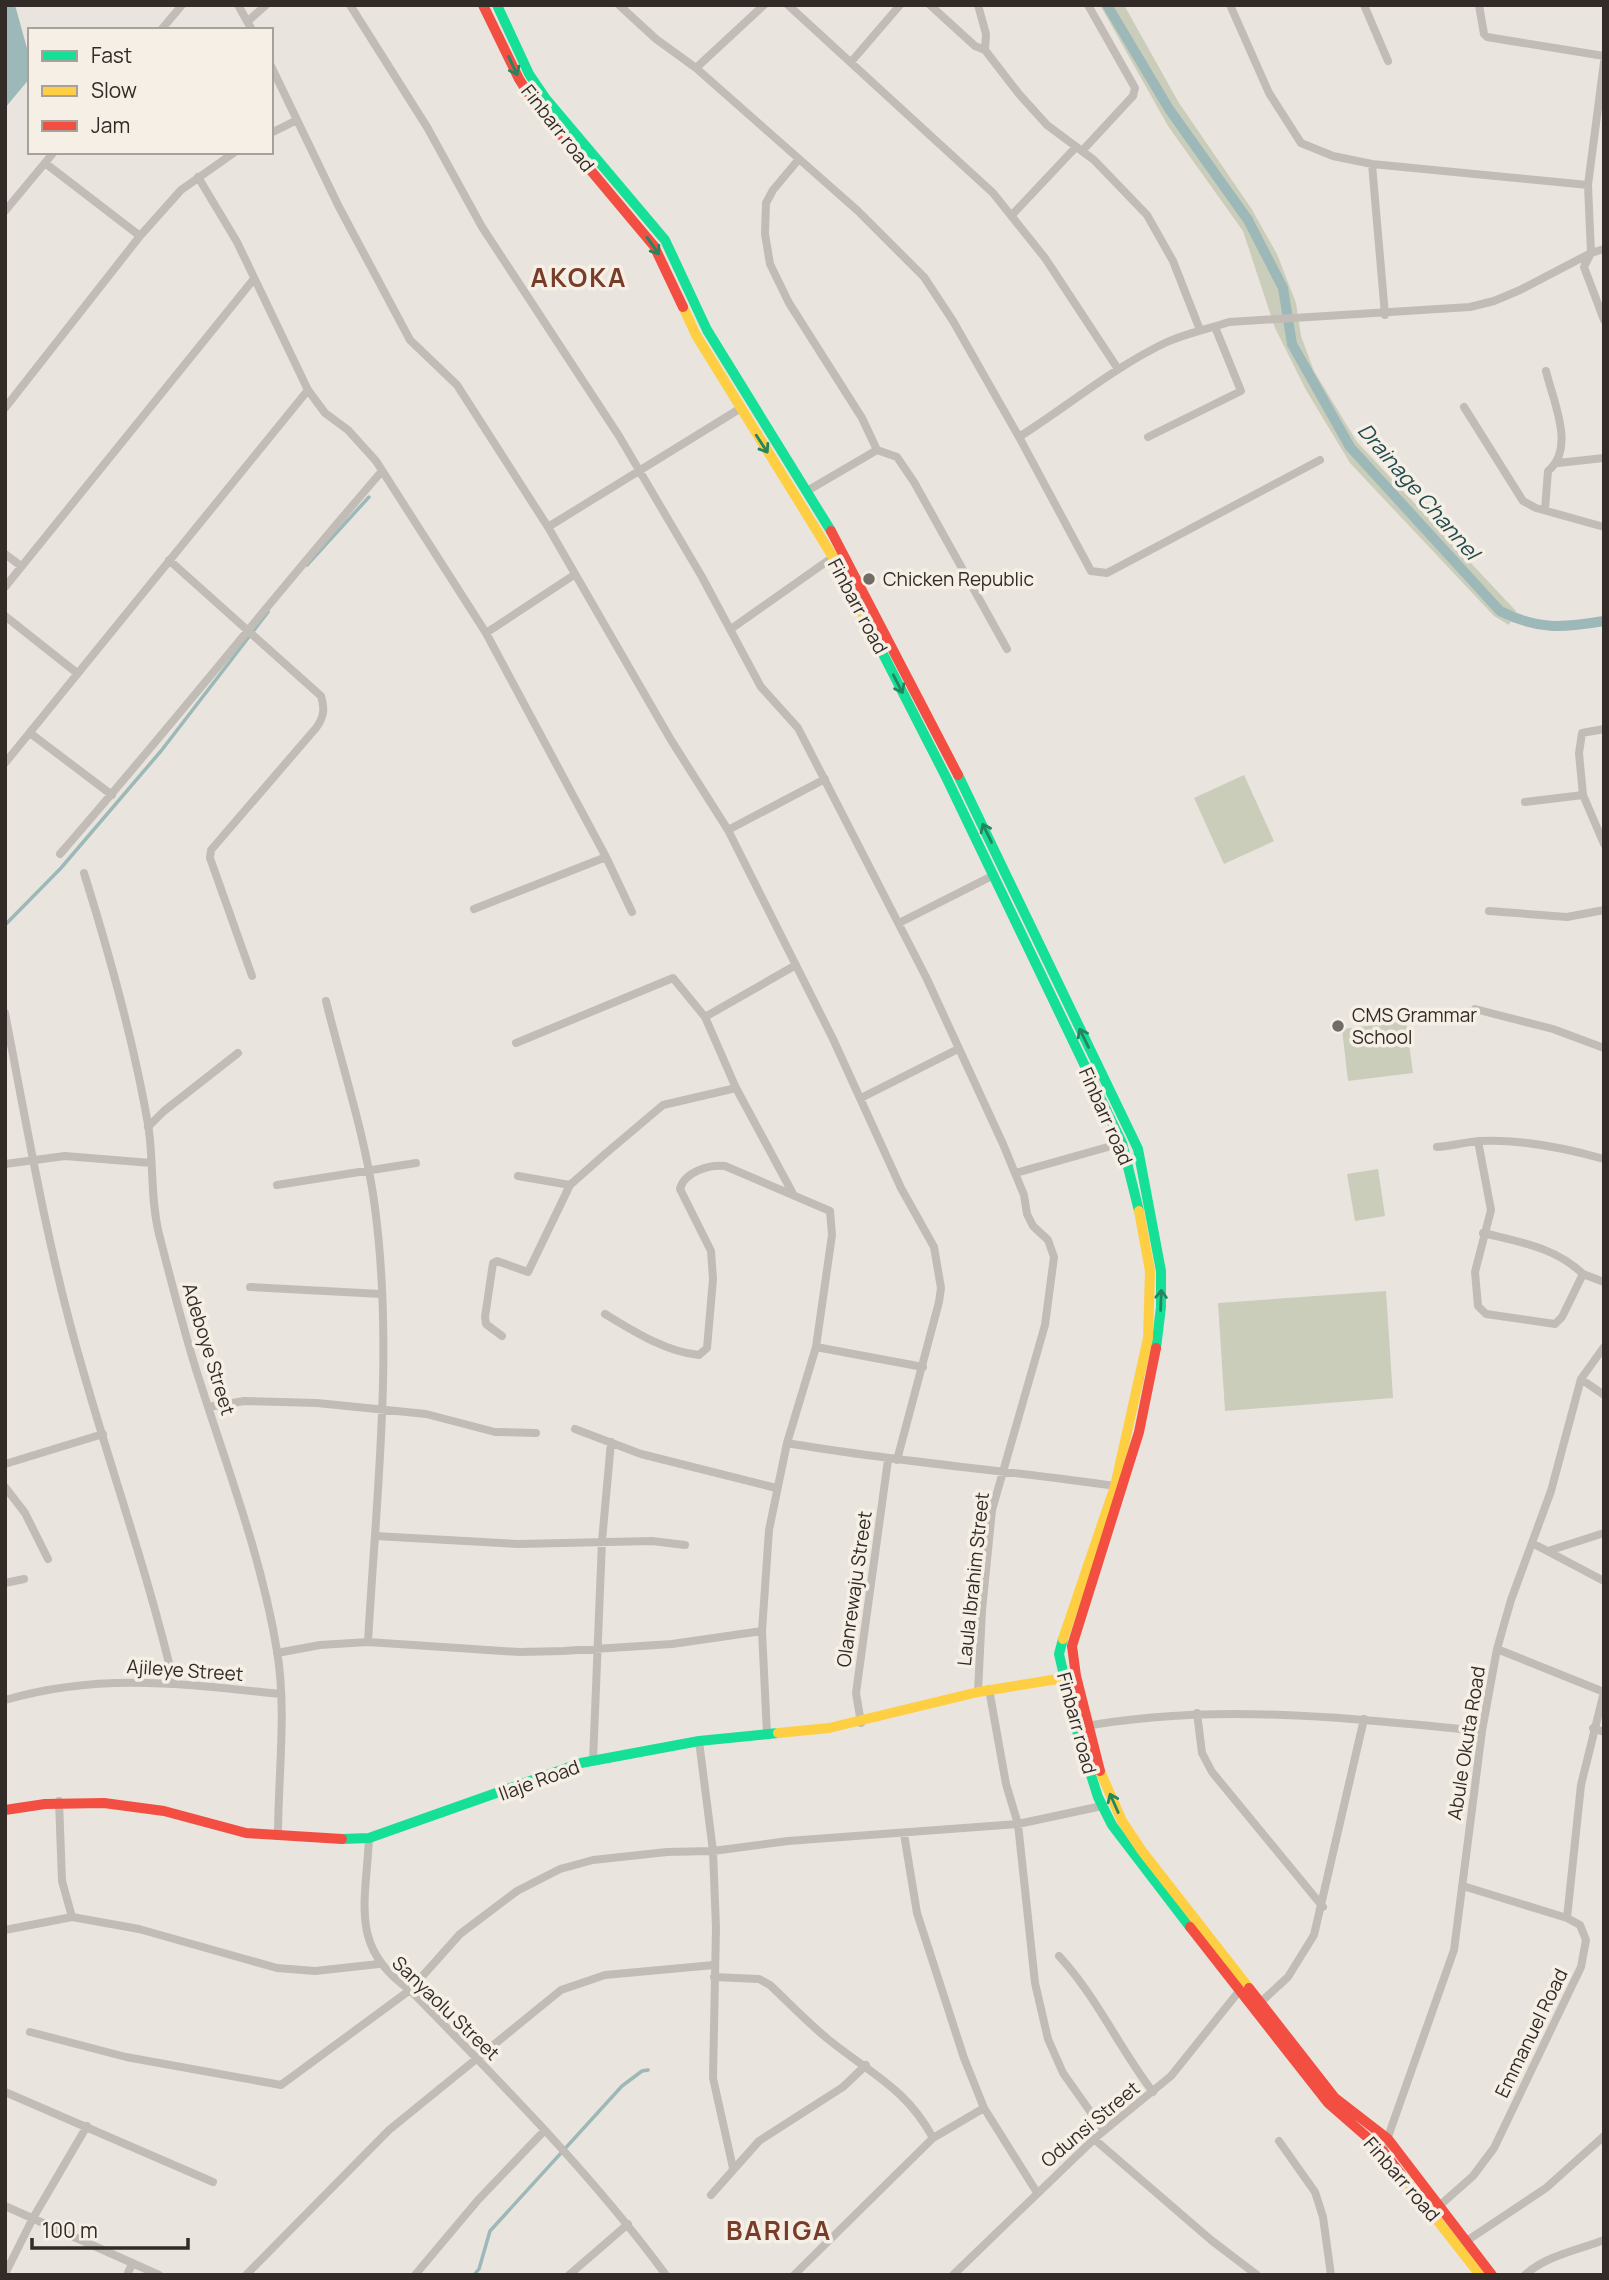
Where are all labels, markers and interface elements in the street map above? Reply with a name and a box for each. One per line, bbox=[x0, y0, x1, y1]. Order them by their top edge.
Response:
legend bbox=[28, 28, 273, 154]
text: Fast bbox=[91, 41, 132, 69]
one-way arrow bbox=[507, 55, 520, 77]
text: Slow bbox=[91, 76, 137, 104]
street label: Finbarr road bbox=[516, 79, 600, 177]
text: Jam bbox=[91, 111, 130, 139]
one-way arrow bbox=[645, 236, 660, 255]
district label: AKOKA bbox=[530, 259, 628, 295]
water label: Drainage Channel bbox=[1352, 417, 1488, 567]
one-way arrow bbox=[755, 434, 770, 453]
street label: Finbarr road bbox=[822, 554, 894, 658]
place label: Chicken Republic bbox=[883, 566, 1034, 592]
marker: Chicken Republic bbox=[861, 571, 877, 587]
one-way arrow bbox=[892, 674, 906, 694]
one-way arrow bbox=[980, 823, 993, 844]
place label: CMS Grammar School bbox=[1352, 1002, 1477, 1050]
marker: CMS Grammar School bbox=[1330, 1018, 1346, 1034]
one-way arrow bbox=[1077, 1028, 1090, 1050]
street label: Finbarr road bbox=[1073, 1063, 1139, 1169]
street label: Adeboye Street bbox=[177, 1280, 241, 1418]
one-way arrow bbox=[1154, 1289, 1167, 1312]
street label: Laula Ibrahim Street bbox=[951, 1491, 995, 1667]
street label: Olanrewaju Street bbox=[830, 1509, 878, 1669]
street label: Ajileye Street bbox=[126, 1653, 244, 1687]
street label: Abule Okuta Road bbox=[1441, 1664, 1491, 1822]
street label: Finbarr road bbox=[1051, 1669, 1103, 1777]
street label: Ilaje Road bbox=[495, 1753, 583, 1807]
one-way arrow bbox=[1107, 1793, 1120, 1814]
street label: Sanyaolu Street bbox=[387, 1950, 505, 2066]
street label: Emmanuel Road bbox=[1489, 1964, 1573, 2102]
street label: Odunsi Street bbox=[1035, 2075, 1145, 2173]
street label: Finbarr road bbox=[1358, 2131, 1446, 2227]
scale bar bbox=[32, 2206, 187, 2250]
district label: BARIGA bbox=[726, 2212, 832, 2248]
text: 100 m bbox=[42, 2216, 98, 2244]

